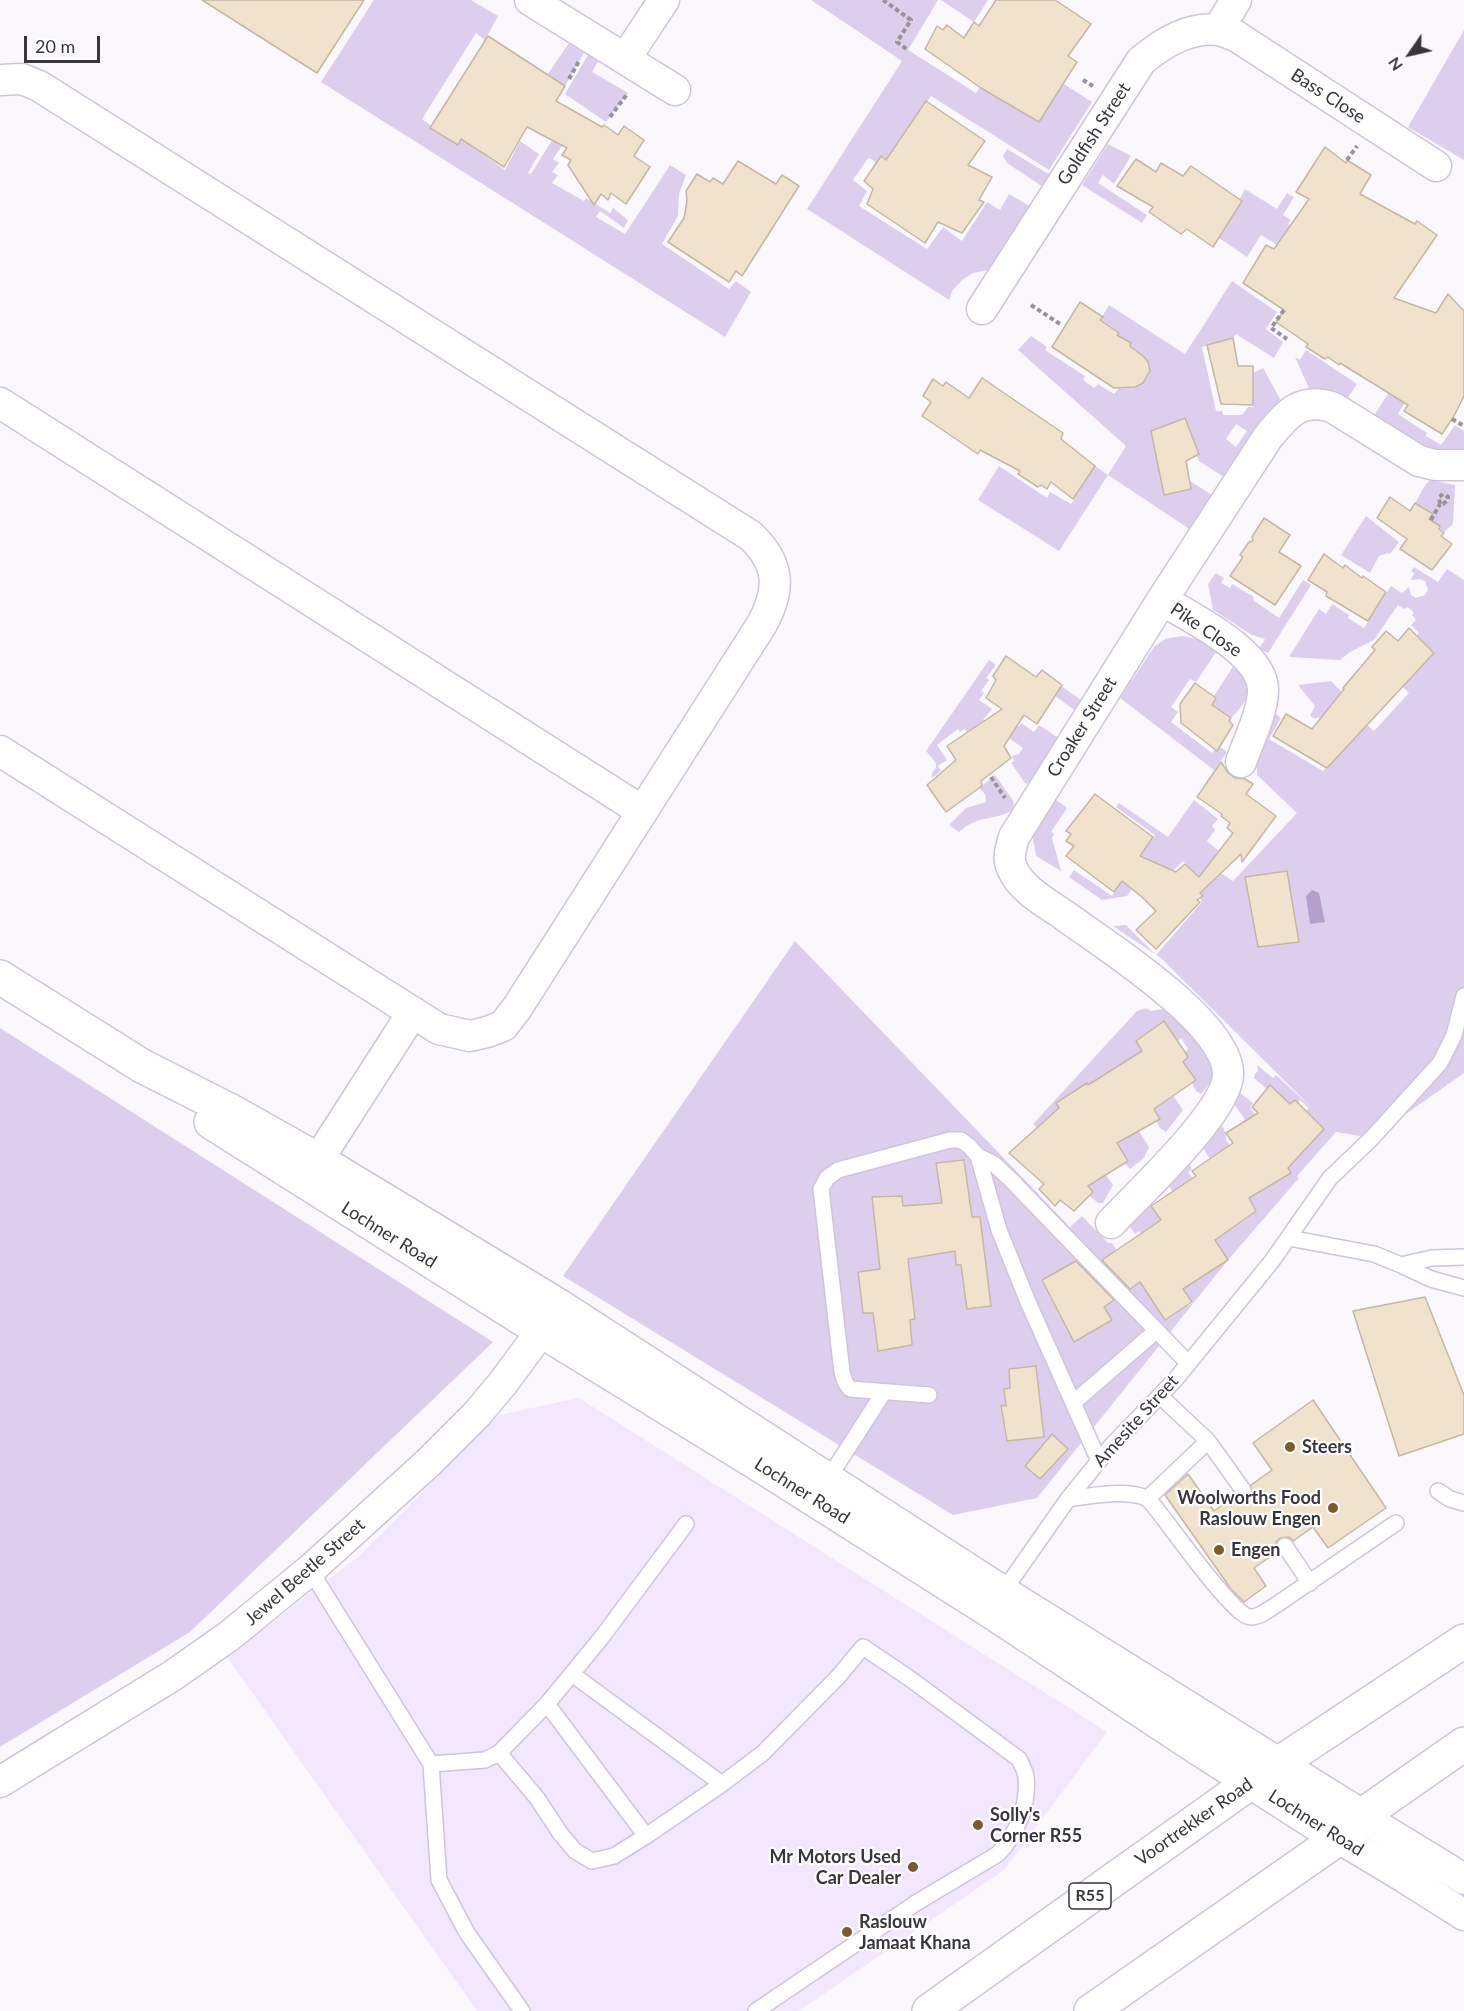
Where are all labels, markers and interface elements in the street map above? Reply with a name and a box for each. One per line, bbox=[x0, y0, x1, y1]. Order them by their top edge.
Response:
scale bar bbox=[27, 24, 104, 62]
north arrow bbox=[1380, 24, 1440, 84]
text: 20 m bbox=[35, 35, 75, 57]
text: N bbox=[1383, 54, 1406, 75]
street label: Bass Close bbox=[1287, 64, 1369, 128]
street label: Goldfish Street bbox=[1053, 79, 1135, 189]
street label: Pike Close bbox=[1166, 598, 1246, 662]
street label: Croaker Street bbox=[1043, 673, 1121, 781]
street label: Lochner Road bbox=[337, 1197, 441, 1273]
street label: Amesite Street bbox=[1089, 1370, 1183, 1472]
place label: Steers bbox=[1302, 1436, 1352, 1458]
marker: Steers bbox=[1283, 1440, 1297, 1454]
street label: Lochner Road bbox=[750, 1453, 854, 1529]
place label: Woolworths Food Raslouw Engen bbox=[1177, 1487, 1321, 1530]
marker: Woolworths Food Raslouw Engen bbox=[1326, 1501, 1340, 1515]
street label: Jewel Beetle Street bbox=[241, 1514, 369, 1630]
place label: Engen bbox=[1231, 1539, 1280, 1561]
marker: Engen bbox=[1212, 1543, 1226, 1557]
street label: Voortrekker Road bbox=[1131, 1773, 1257, 1871]
street label: Lochner Road bbox=[1264, 1785, 1368, 1861]
place label: Solly's Corner R55 bbox=[990, 1804, 1082, 1846]
marker: Solly's Corner R55 bbox=[971, 1818, 985, 1832]
place label: Mr Motors Used Car Dealer bbox=[769, 1846, 901, 1888]
marker: Mr Motors Used Car Dealer bbox=[906, 1860, 920, 1874]
road number: R55 bbox=[1069, 1883, 1111, 1909]
place label: Raslouw Jamaat Khana bbox=[859, 1911, 971, 1954]
marker: Raslouw Jamaat Khana bbox=[840, 1925, 854, 1939]

